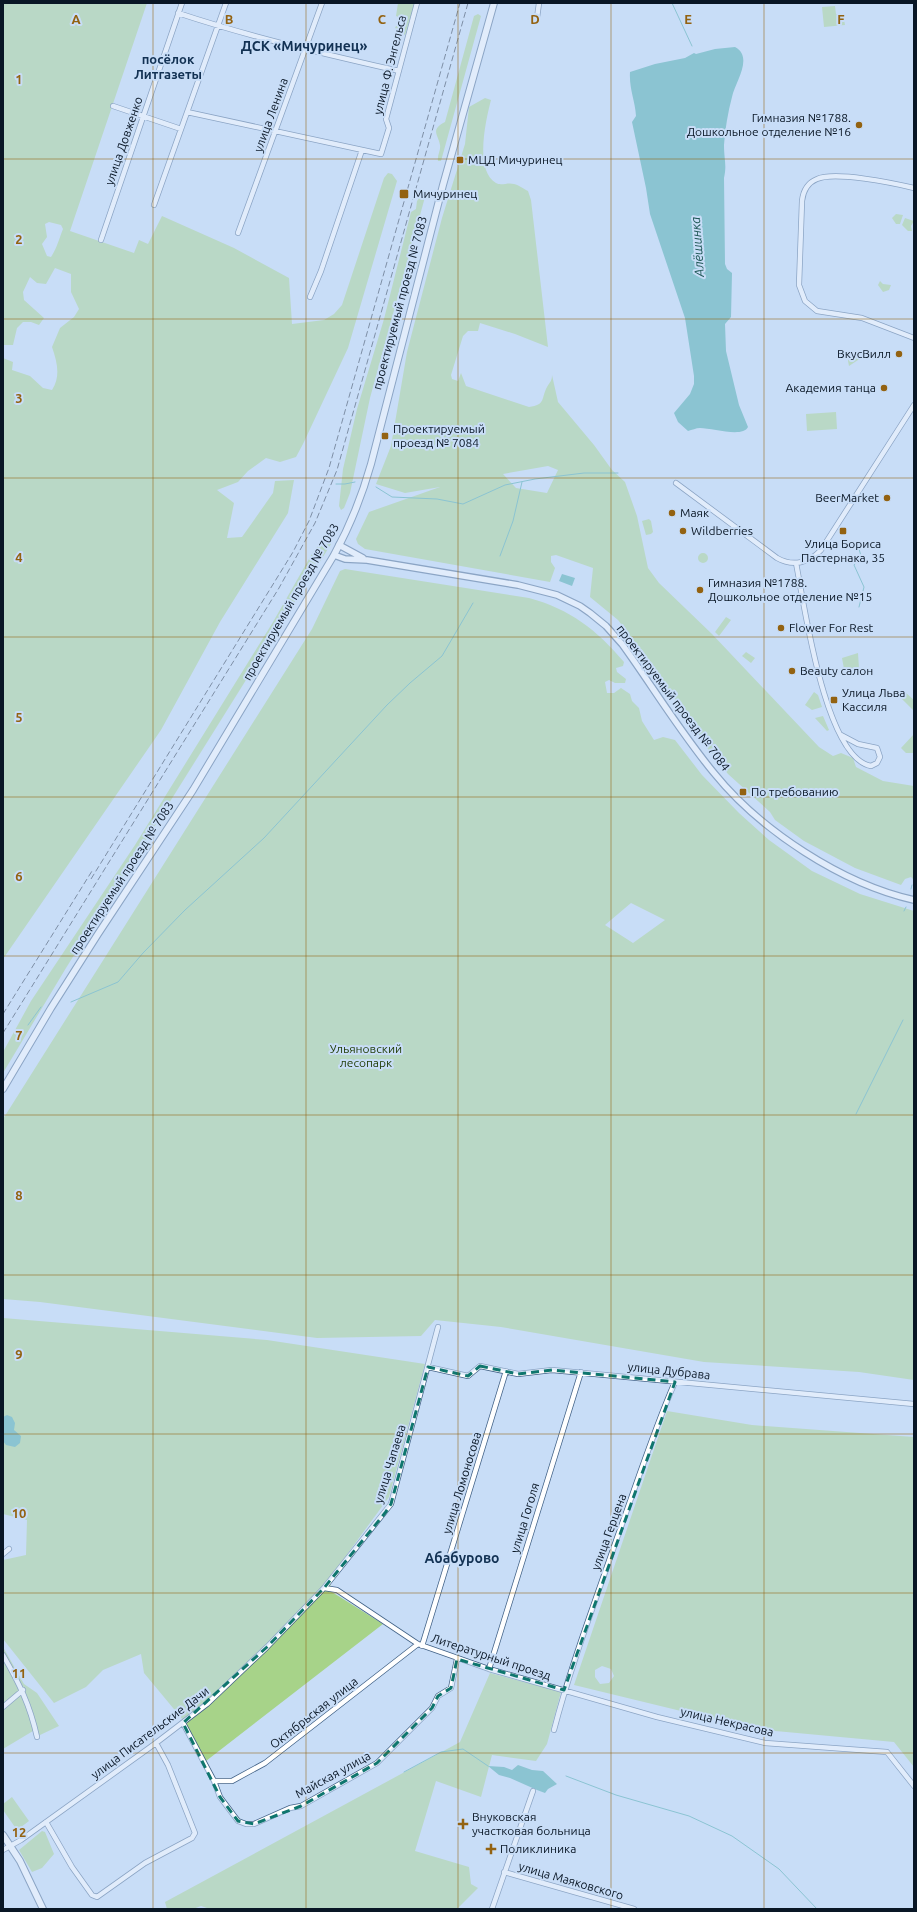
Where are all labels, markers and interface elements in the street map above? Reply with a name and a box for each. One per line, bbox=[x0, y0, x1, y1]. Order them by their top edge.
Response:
text: A bbox=[71, 12, 81, 26]
text: B bbox=[225, 12, 234, 26]
text: C bbox=[378, 12, 387, 26]
text: D bbox=[530, 12, 540, 26]
text: E bbox=[684, 12, 692, 26]
text: F bbox=[837, 12, 845, 26]
street label: улица Ф. Энгельса bbox=[371, 14, 408, 116]
district label: ДСК «Мичуринец» bbox=[241, 38, 367, 54]
district label: посёлок Литгазеты bbox=[134, 52, 202, 81]
text: 1 bbox=[15, 72, 23, 86]
street label: улица Ленина bbox=[251, 76, 290, 154]
street label: улица Довженко bbox=[102, 95, 145, 187]
place label: Гимназия №1788. Дошкольное отделение №16 bbox=[687, 111, 851, 138]
marker: Гимназия №1788. Дошкольное отделение №16 bbox=[854, 120, 864, 130]
place label: МЦД Мичуринец bbox=[468, 153, 563, 166]
marker: МЦД Мичуринец bbox=[455, 155, 465, 165]
place label: Мичуринец bbox=[413, 187, 477, 200]
marker: Мичуринец bbox=[398, 188, 410, 200]
street label: проектируемый проезд № 7083 bbox=[370, 215, 429, 391]
water label: Алёшинка bbox=[688, 216, 706, 279]
text: 2 bbox=[15, 232, 23, 246]
place label: ВкусВилл bbox=[837, 347, 891, 360]
marker: ВкусВилл bbox=[894, 349, 904, 359]
place label: Академия танца bbox=[786, 381, 876, 394]
marker: Академия танца bbox=[879, 383, 889, 393]
text: 3 bbox=[15, 391, 23, 405]
place label: Проектируемый проезд № 7084 bbox=[393, 422, 485, 449]
marker: Проектируемый проезд № 7084 bbox=[380, 431, 390, 441]
place label: BeerMarket bbox=[815, 491, 879, 504]
marker: BeerMarket bbox=[882, 493, 892, 503]
place label: Маяк bbox=[680, 506, 709, 519]
marker: Маяк bbox=[667, 508, 677, 518]
street label: проектируемый проезд № 7083 bbox=[240, 521, 341, 683]
place label: Wildberries bbox=[691, 524, 753, 537]
marker: Wildberries bbox=[678, 526, 688, 536]
marker: Улица Бориса Пастернака, 35 bbox=[838, 526, 848, 536]
place label: Улица Бориса Пастернака, 35 bbox=[801, 537, 885, 564]
text: 4 bbox=[15, 550, 23, 564]
place label: Гимназия №1788. Дошкольное отделение №15 bbox=[708, 576, 872, 603]
marker: Гимназия №1788. Дошкольное отделение №15 bbox=[695, 585, 705, 595]
place label: Flower For Rest bbox=[789, 621, 874, 634]
street label: проектируемый проезд № 7084 bbox=[614, 622, 733, 773]
marker: Flower For Rest bbox=[776, 623, 786, 633]
place label: Beauty салон bbox=[800, 664, 873, 677]
marker: Beauty салон bbox=[787, 666, 797, 676]
place label: Улица Льва Кассиля bbox=[842, 686, 905, 713]
marker: Улица Льва Кассиля bbox=[829, 695, 839, 705]
text: 5 bbox=[15, 710, 23, 724]
place label: По требованию bbox=[751, 785, 838, 798]
marker: По требованию bbox=[738, 787, 748, 797]
street label: проектируемый проезд № 7083 bbox=[67, 799, 176, 956]
text: 6 bbox=[15, 869, 23, 883]
text: 7 bbox=[15, 1028, 23, 1042]
park label: Ульяновский лесопарк bbox=[330, 1042, 402, 1069]
text: 8 bbox=[15, 1188, 23, 1202]
text: 9 bbox=[15, 1347, 23, 1361]
street label: улица Дубрава bbox=[627, 1360, 711, 1381]
street label: улица Чапаева bbox=[371, 1423, 408, 1505]
street label: улица Ломоносова bbox=[440, 1430, 483, 1535]
street label: улица Гоголя bbox=[508, 1481, 541, 1555]
street label: улица Герцена bbox=[589, 1492, 628, 1572]
text: 10 bbox=[12, 1506, 26, 1520]
district label: Абабурово bbox=[424, 1550, 500, 1566]
street label: Литературный проезд bbox=[430, 1631, 553, 1682]
text: 11 bbox=[12, 1666, 26, 1680]
street label: Октябрьская улица bbox=[267, 1674, 360, 1751]
street label: улица Писательские Дачи bbox=[88, 1684, 211, 1781]
street label: улица Некрасова bbox=[679, 1704, 775, 1739]
street label: Майская улица bbox=[293, 1749, 372, 1801]
place label: Внуковская участковая больница bbox=[472, 1810, 591, 1837]
marker: Внуковская участковая больница bbox=[457, 1818, 469, 1830]
text: 12 bbox=[12, 1825, 26, 1839]
place label: Поликлиника bbox=[500, 1842, 576, 1855]
marker: Поликлиника bbox=[485, 1843, 497, 1855]
street label: улица Маяковского bbox=[517, 1859, 625, 1902]

